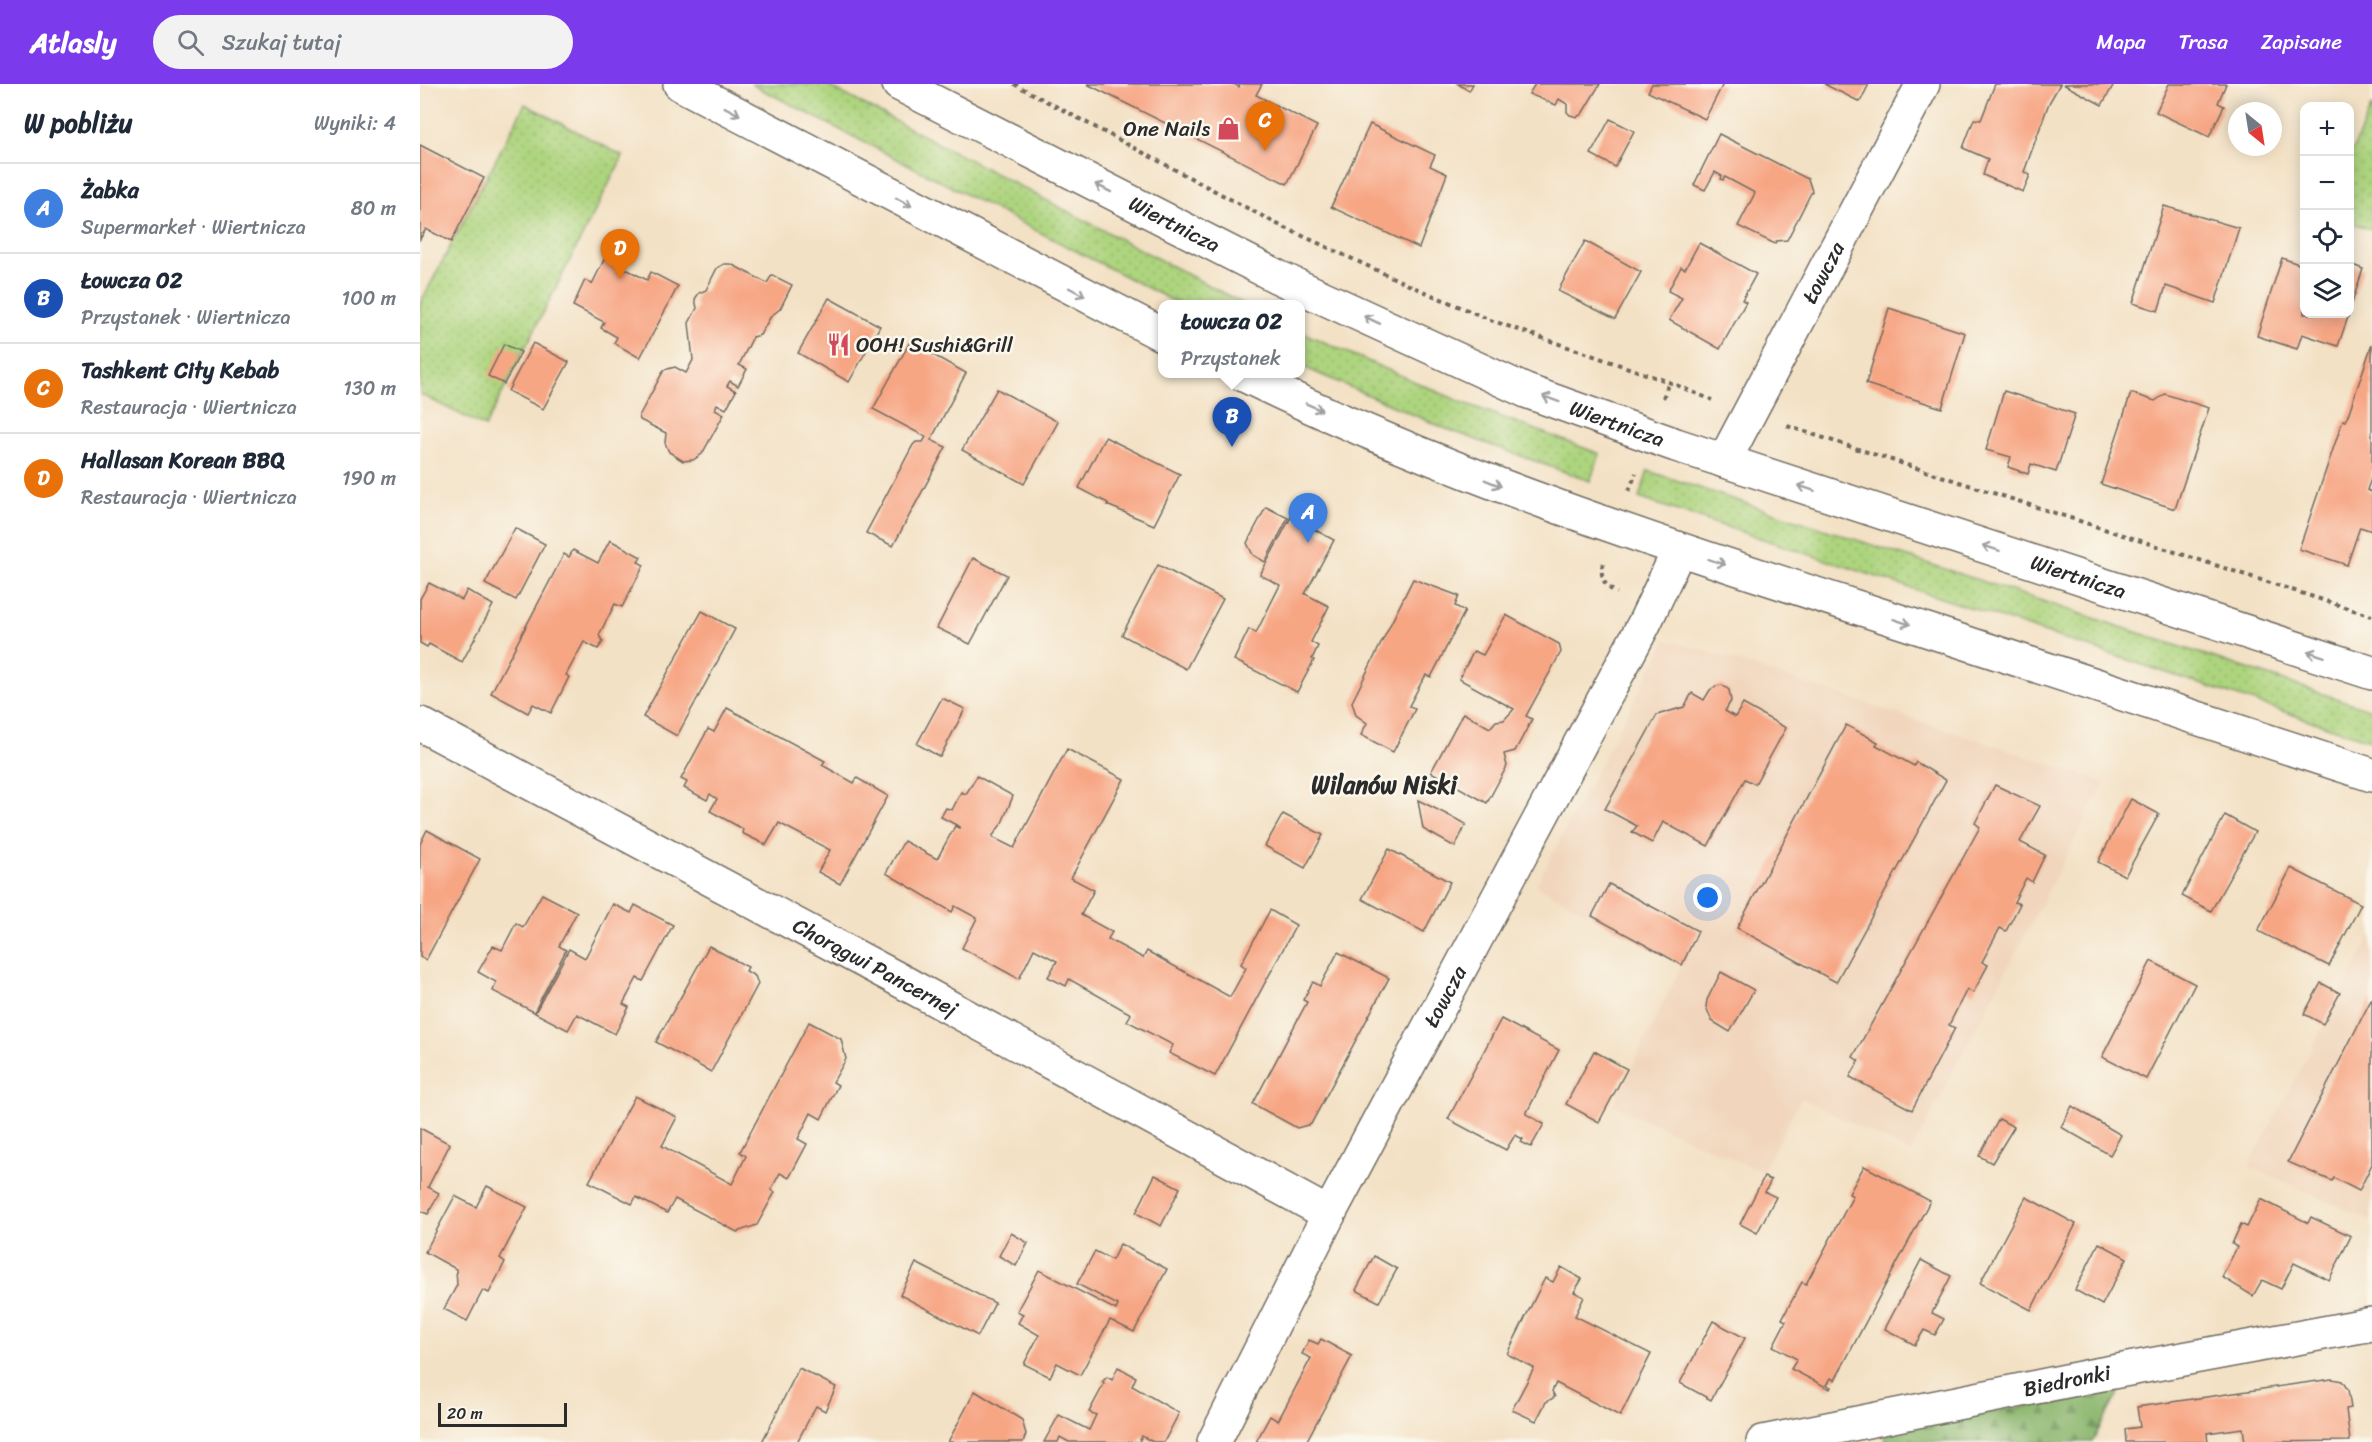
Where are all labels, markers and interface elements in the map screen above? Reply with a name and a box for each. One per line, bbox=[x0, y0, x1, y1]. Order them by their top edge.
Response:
search box bbox=[153, 15, 573, 69]
text: Atlasly bbox=[30, 18, 117, 67]
text: Szukaj tutaj bbox=[222, 23, 341, 62]
text: Mapa bbox=[2096, 23, 2146, 61]
text: Trasa bbox=[2179, 23, 2228, 61]
text: Zapisane bbox=[2261, 23, 2342, 61]
icon: search bbox=[174, 26, 207, 59]
text: W pobliżu bbox=[24, 100, 133, 146]
pin: C bbox=[1246, 101, 1284, 151]
north arrow bbox=[2228, 102, 2282, 156]
map controls bbox=[2300, 102, 2354, 318]
button: + bbox=[2300, 102, 2354, 156]
text: Wyniki: 4 bbox=[314, 106, 396, 141]
one-way arrow bbox=[722, 106, 740, 117]
place label: One Nails bbox=[1123, 110, 1210, 148]
shop icon: One Nails bbox=[1215, 116, 1241, 142]
button: − bbox=[2300, 156, 2354, 210]
text: Żabka bbox=[81, 171, 139, 210]
one-way arrow bbox=[1095, 182, 1113, 193]
street label: Wiertnicza bbox=[1122, 185, 1227, 264]
text: A bbox=[37, 191, 50, 226]
text: 80 m bbox=[351, 191, 396, 226]
one-way arrow bbox=[895, 196, 913, 208]
text: Supermarket · Wiertnicza bbox=[81, 210, 306, 245]
button: locate bbox=[2300, 210, 2354, 264]
pin: D bbox=[600, 230, 640, 279]
street label: Łowcza bbox=[1791, 234, 1856, 311]
text: Łowcza 02 bbox=[81, 261, 182, 300]
button: layers bbox=[2300, 264, 2354, 318]
text: B bbox=[37, 281, 50, 316]
text: 100 m bbox=[342, 281, 396, 316]
one-way arrow bbox=[1068, 286, 1085, 298]
text: Przystanek · Wiertnicza bbox=[81, 300, 291, 335]
popup bbox=[1158, 300, 1305, 378]
text: Łowcza 02 bbox=[1181, 302, 1282, 341]
one-way arrow bbox=[1364, 314, 1382, 326]
place label: OOH! Sushi&Grill bbox=[856, 326, 1014, 364]
restaurant icon: OOH! Sushi&Grill bbox=[825, 332, 851, 358]
text: Przystanek bbox=[1181, 341, 1281, 376]
text: Tashkent City Kebab bbox=[81, 351, 279, 390]
text: C bbox=[37, 371, 50, 406]
text: 130 m bbox=[343, 371, 396, 406]
street label: Wiertnicza bbox=[1564, 389, 1670, 459]
text: Restauracja · Wiertnicza bbox=[81, 390, 297, 425]
one-way arrow bbox=[1542, 393, 1560, 404]
pin: B bbox=[1212, 398, 1252, 447]
one-way arrow bbox=[1305, 402, 1323, 413]
text: Hallasan Korean BBQ bbox=[81, 441, 285, 480]
text: D bbox=[38, 461, 49, 496]
text: 190 m bbox=[342, 461, 396, 496]
one-way arrow bbox=[1484, 478, 1502, 489]
text: Restauracja · Wiertnicza bbox=[81, 480, 297, 515]
one-way arrow bbox=[1797, 482, 1816, 493]
pin: A bbox=[1288, 494, 1328, 543]
one-way arrow bbox=[1982, 542, 2001, 553]
street label: Wiertnicza bbox=[2025, 543, 2132, 610]
one-way arrow bbox=[1707, 557, 1726, 568]
one-way arrow bbox=[1892, 618, 1911, 629]
one-way arrow bbox=[2307, 648, 2326, 659]
district label: Wilanów Niski bbox=[1311, 764, 1458, 806]
your location bbox=[1693, 883, 1722, 912]
street label: Chorągwi Pancernej bbox=[785, 907, 966, 1028]
street label: Łowcza bbox=[1413, 958, 1478, 1034]
street label: Biedronki bbox=[2020, 1354, 2115, 1408]
text: 20 m bbox=[447, 1399, 483, 1428]
scale bar bbox=[438, 1400, 567, 1428]

